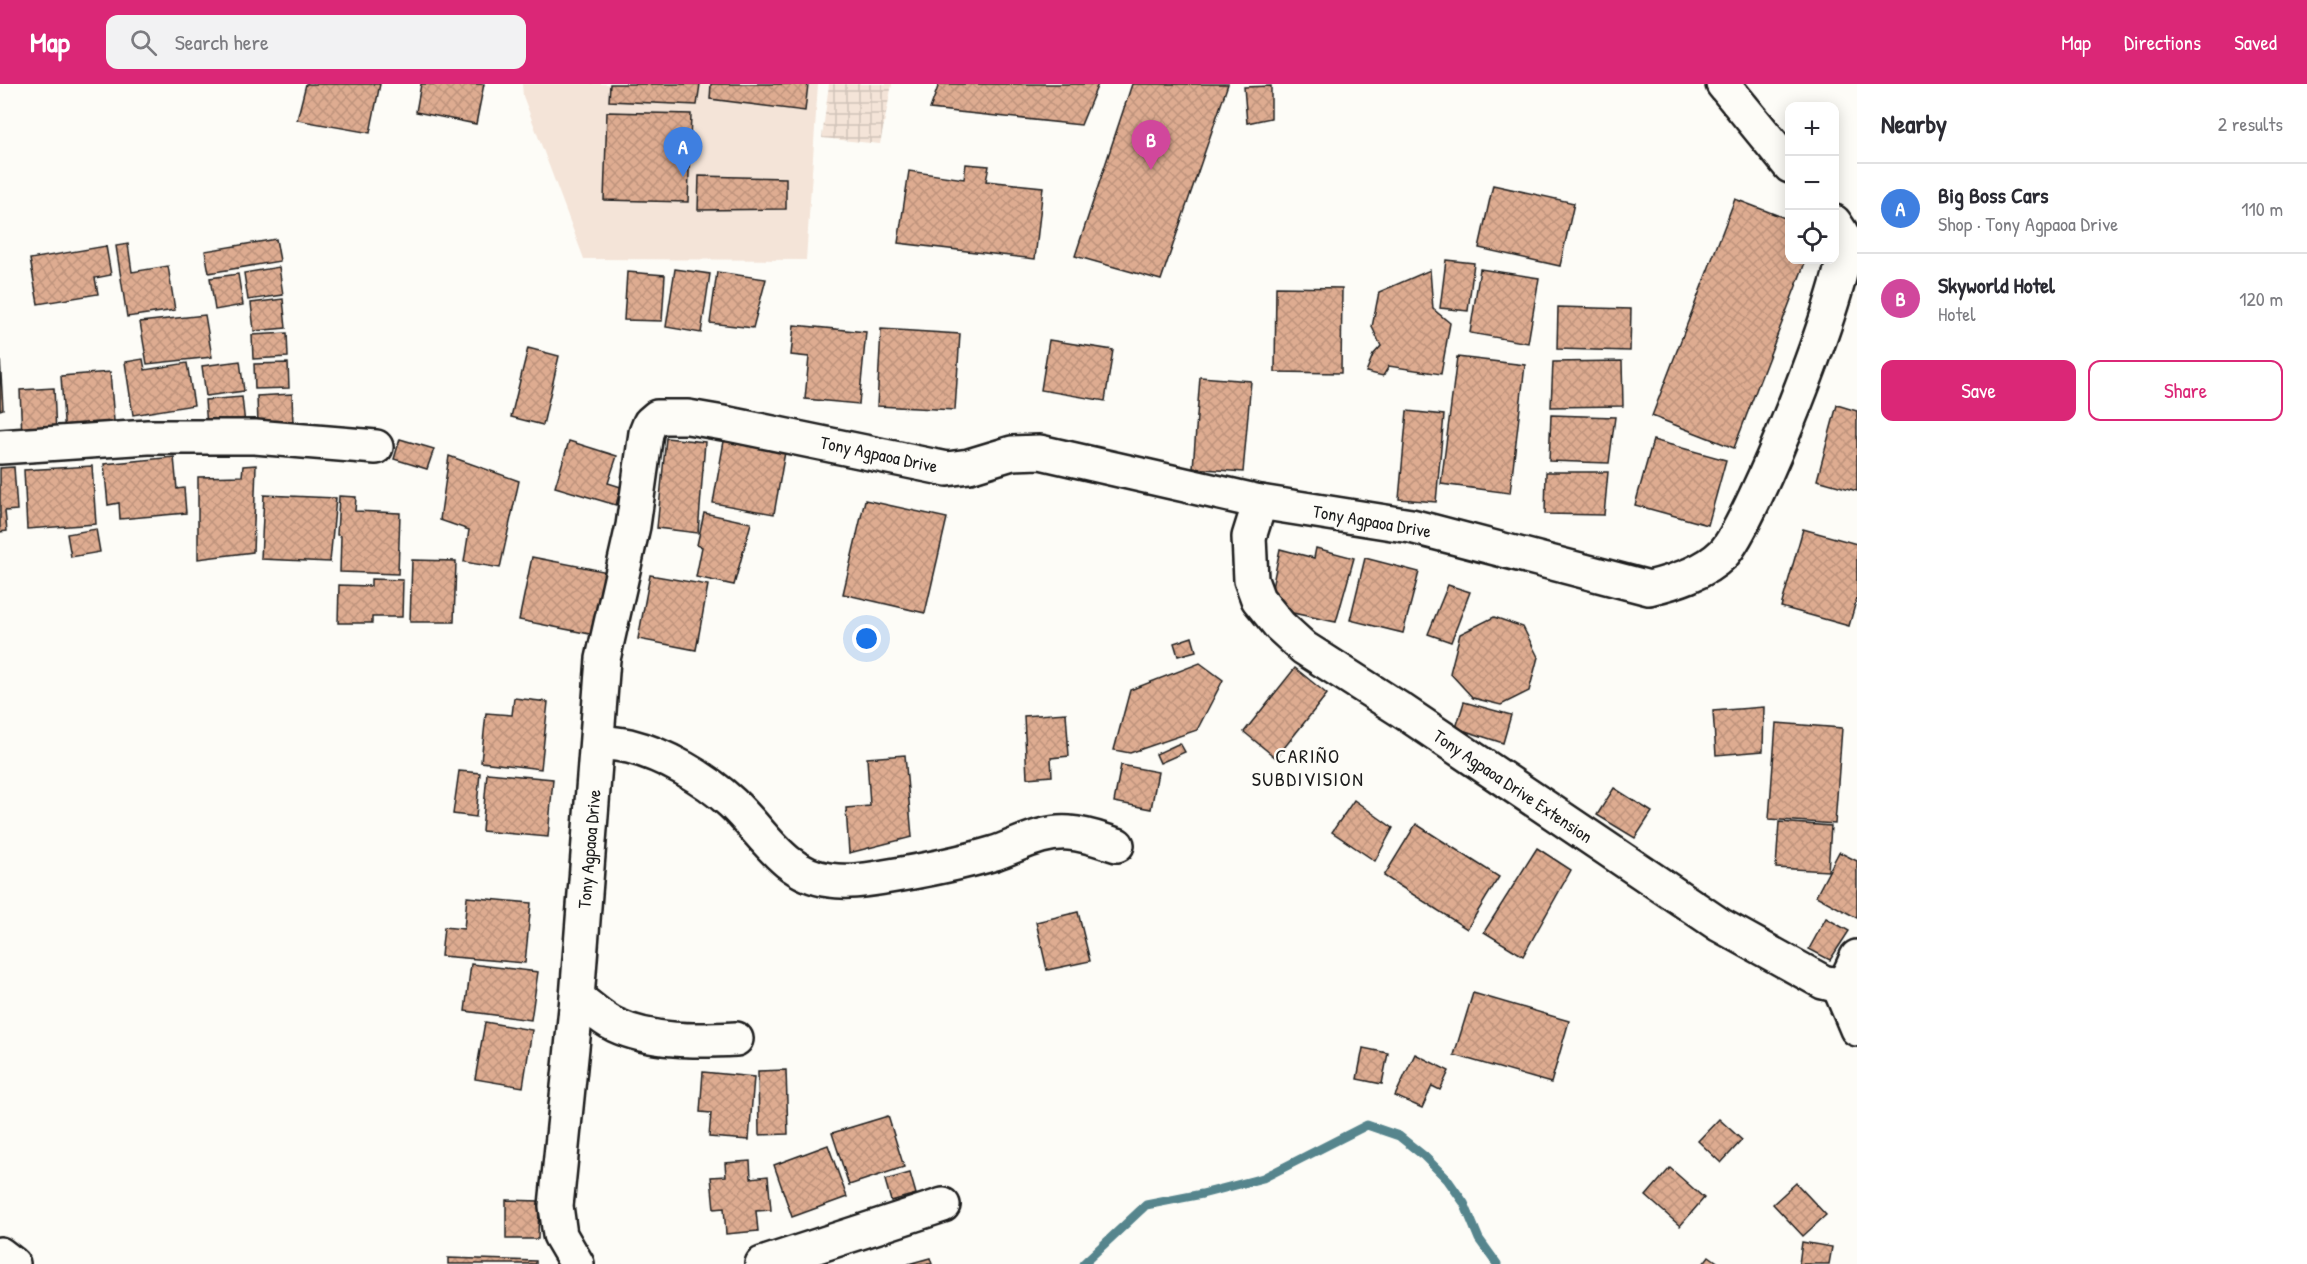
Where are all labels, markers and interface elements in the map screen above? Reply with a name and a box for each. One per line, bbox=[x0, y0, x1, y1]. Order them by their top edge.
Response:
search box bbox=[106, 15, 526, 69]
text: Map bbox=[30, 23, 70, 61]
icon: search bbox=[127, 26, 160, 59]
text: Search here bbox=[175, 27, 269, 57]
text: Map bbox=[2061, 28, 2091, 57]
text: Directions bbox=[2124, 28, 2201, 57]
text: Saved bbox=[2234, 28, 2277, 57]
map controls bbox=[1785, 102, 1839, 264]
button: + bbox=[1785, 102, 1839, 156]
text: Nearby bbox=[1881, 106, 1947, 141]
text: 2 results bbox=[2218, 110, 2283, 137]
pin: B bbox=[1132, 120, 1170, 170]
pin: A bbox=[664, 128, 702, 177]
button: − bbox=[1785, 156, 1839, 210]
text: Big Boss Cars bbox=[1938, 180, 2049, 210]
text: A bbox=[1896, 195, 1905, 222]
text: 110 m bbox=[2241, 195, 2283, 222]
button: locate bbox=[1785, 210, 1839, 264]
text: Shop · Tony Agpaoa Drive bbox=[1938, 210, 2118, 237]
text: Skyworld Hotel bbox=[1938, 270, 2055, 300]
text: B bbox=[1895, 285, 1906, 312]
text: 120 m bbox=[2239, 285, 2283, 312]
text: Hotel bbox=[1938, 300, 1976, 327]
button: Save bbox=[1881, 360, 2076, 421]
button: Share bbox=[2088, 360, 2283, 421]
street label: Tony Agpaoa Drive bbox=[818, 429, 940, 479]
street label: Tony Agpaoa Drive bbox=[1311, 498, 1433, 544]
your location bbox=[852, 624, 881, 653]
street label: Tony Agpaoa Drive Extension bbox=[1428, 723, 1598, 849]
district label: CARIÑO SUBDIVISION bbox=[1252, 742, 1364, 792]
street label: Tony Agpaoa Drive bbox=[571, 788, 607, 910]

